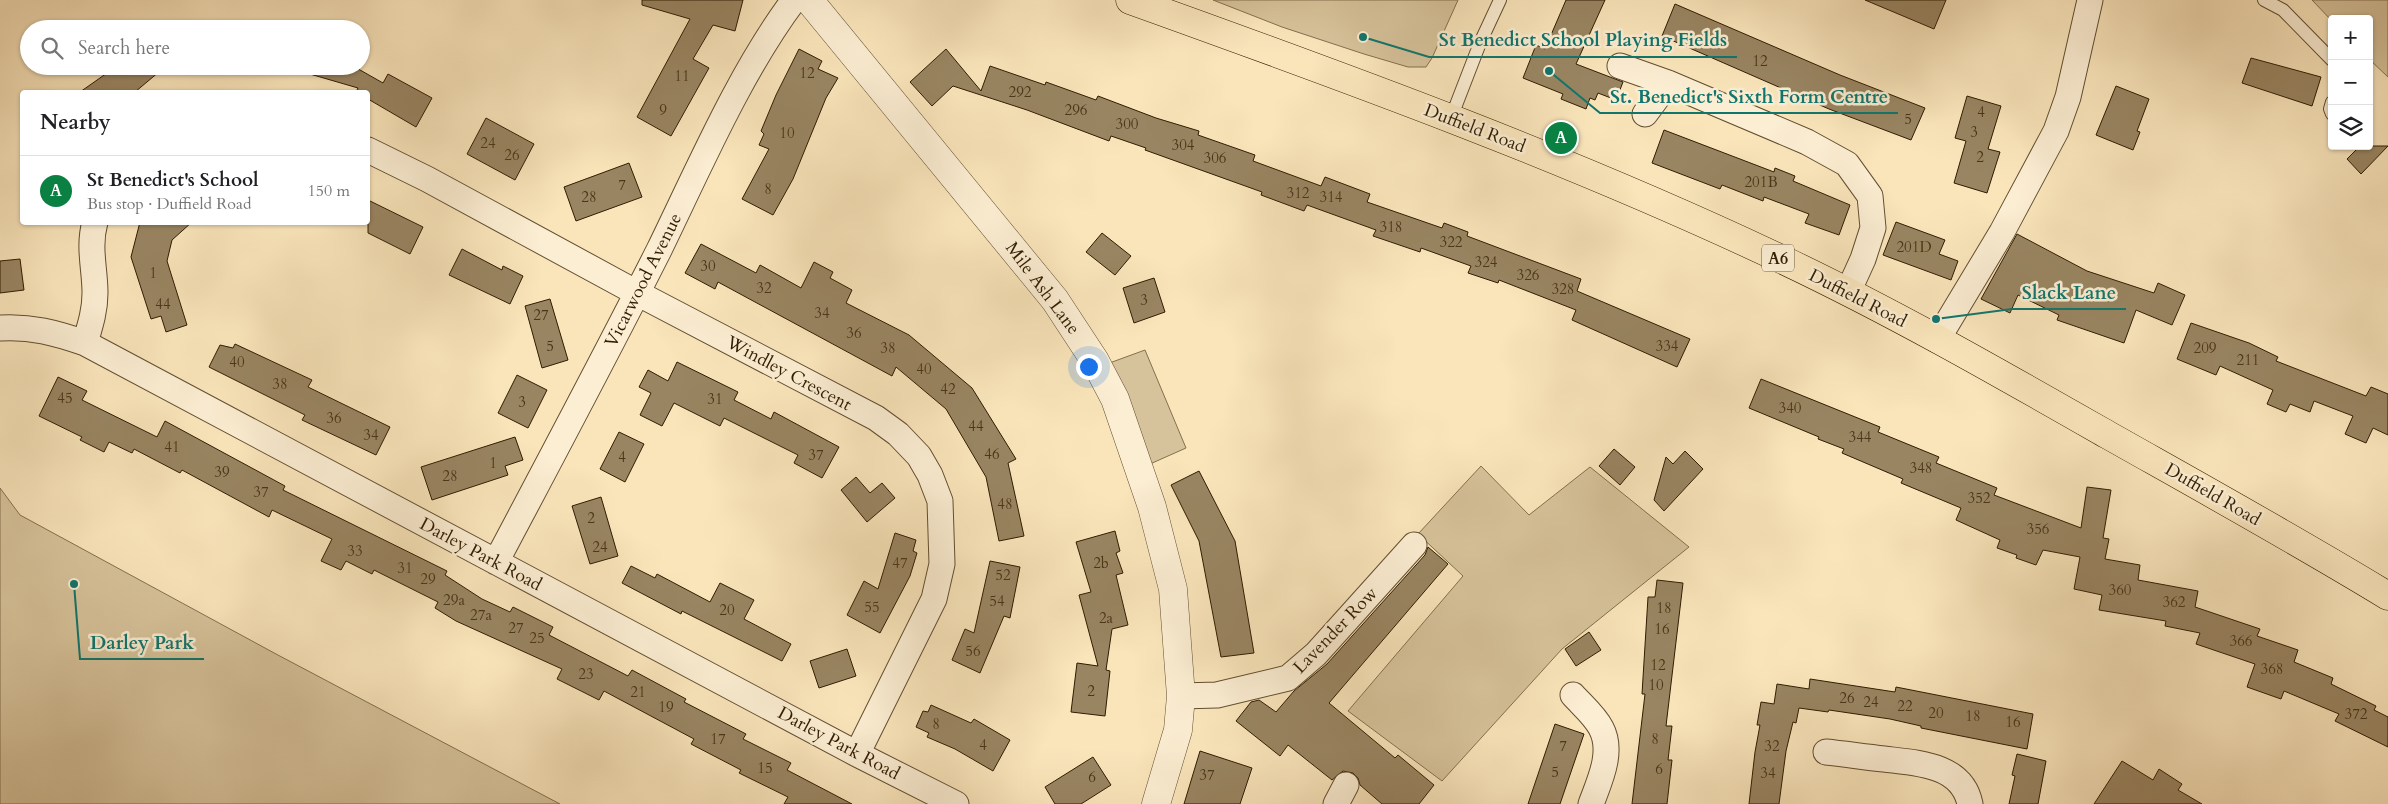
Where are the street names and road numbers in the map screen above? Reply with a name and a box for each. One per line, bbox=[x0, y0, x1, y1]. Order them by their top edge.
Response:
street label: Duffield Road bbox=[1420, 98, 1530, 159]
street label: Vicarwood Avenue bbox=[599, 209, 688, 352]
street label: Mile Ash Lane bbox=[999, 237, 1086, 340]
road number: A6 bbox=[1762, 244, 1794, 272]
street label: Duffield Road bbox=[1805, 263, 1911, 334]
street label: Windley Crescent bbox=[721, 329, 856, 417]
street label: Duffield Road bbox=[2160, 457, 2266, 532]
street label: Darley Park Road bbox=[415, 512, 547, 597]
street label: Lavender Row bbox=[1287, 581, 1384, 679]
street label: Darley Park Road bbox=[773, 701, 905, 786]

